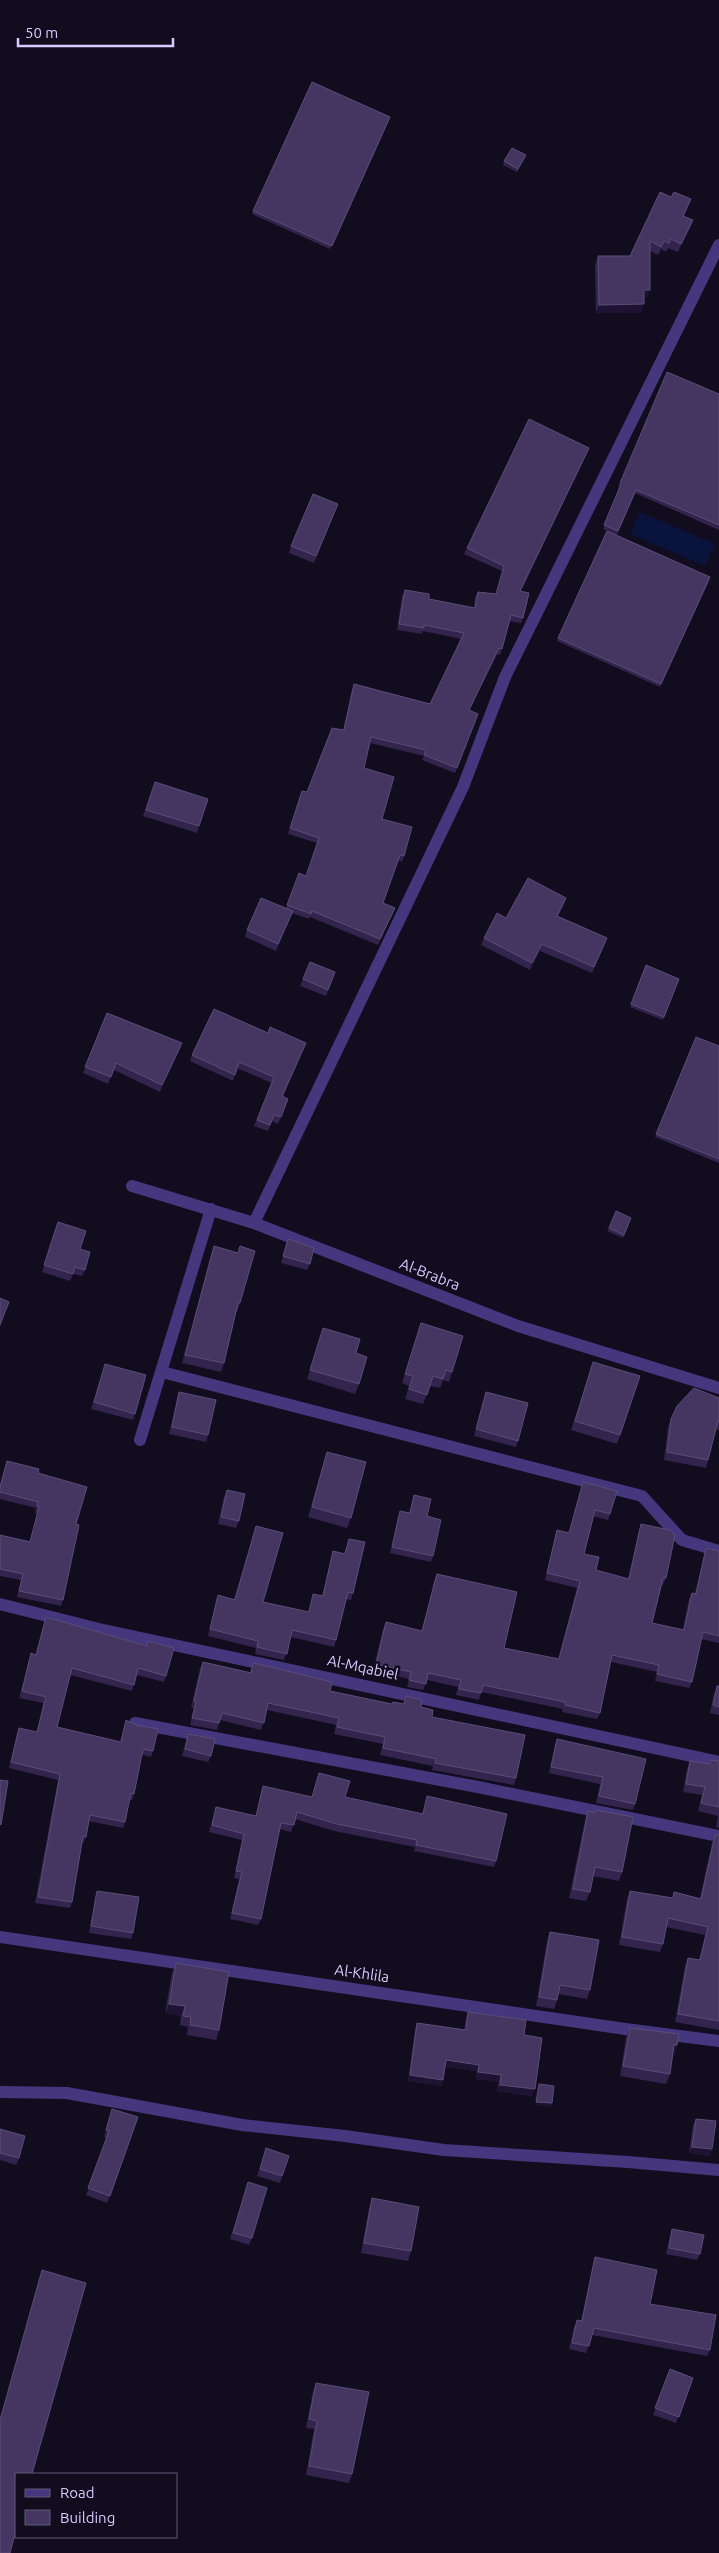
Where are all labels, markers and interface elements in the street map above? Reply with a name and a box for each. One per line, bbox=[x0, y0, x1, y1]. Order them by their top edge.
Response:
scale bar bbox=[18, 15, 172, 47]
text: 50 m bbox=[25, 24, 58, 41]
street label: Al-Brabra bbox=[398, 1255, 462, 1293]
street label: Al-Mqabiel bbox=[326, 1651, 400, 1683]
street label: Al-Khlila bbox=[334, 1961, 390, 1985]
legend bbox=[15, 2473, 178, 2538]
text: Road bbox=[60, 2484, 95, 2501]
text: Building bbox=[60, 2509, 115, 2526]

